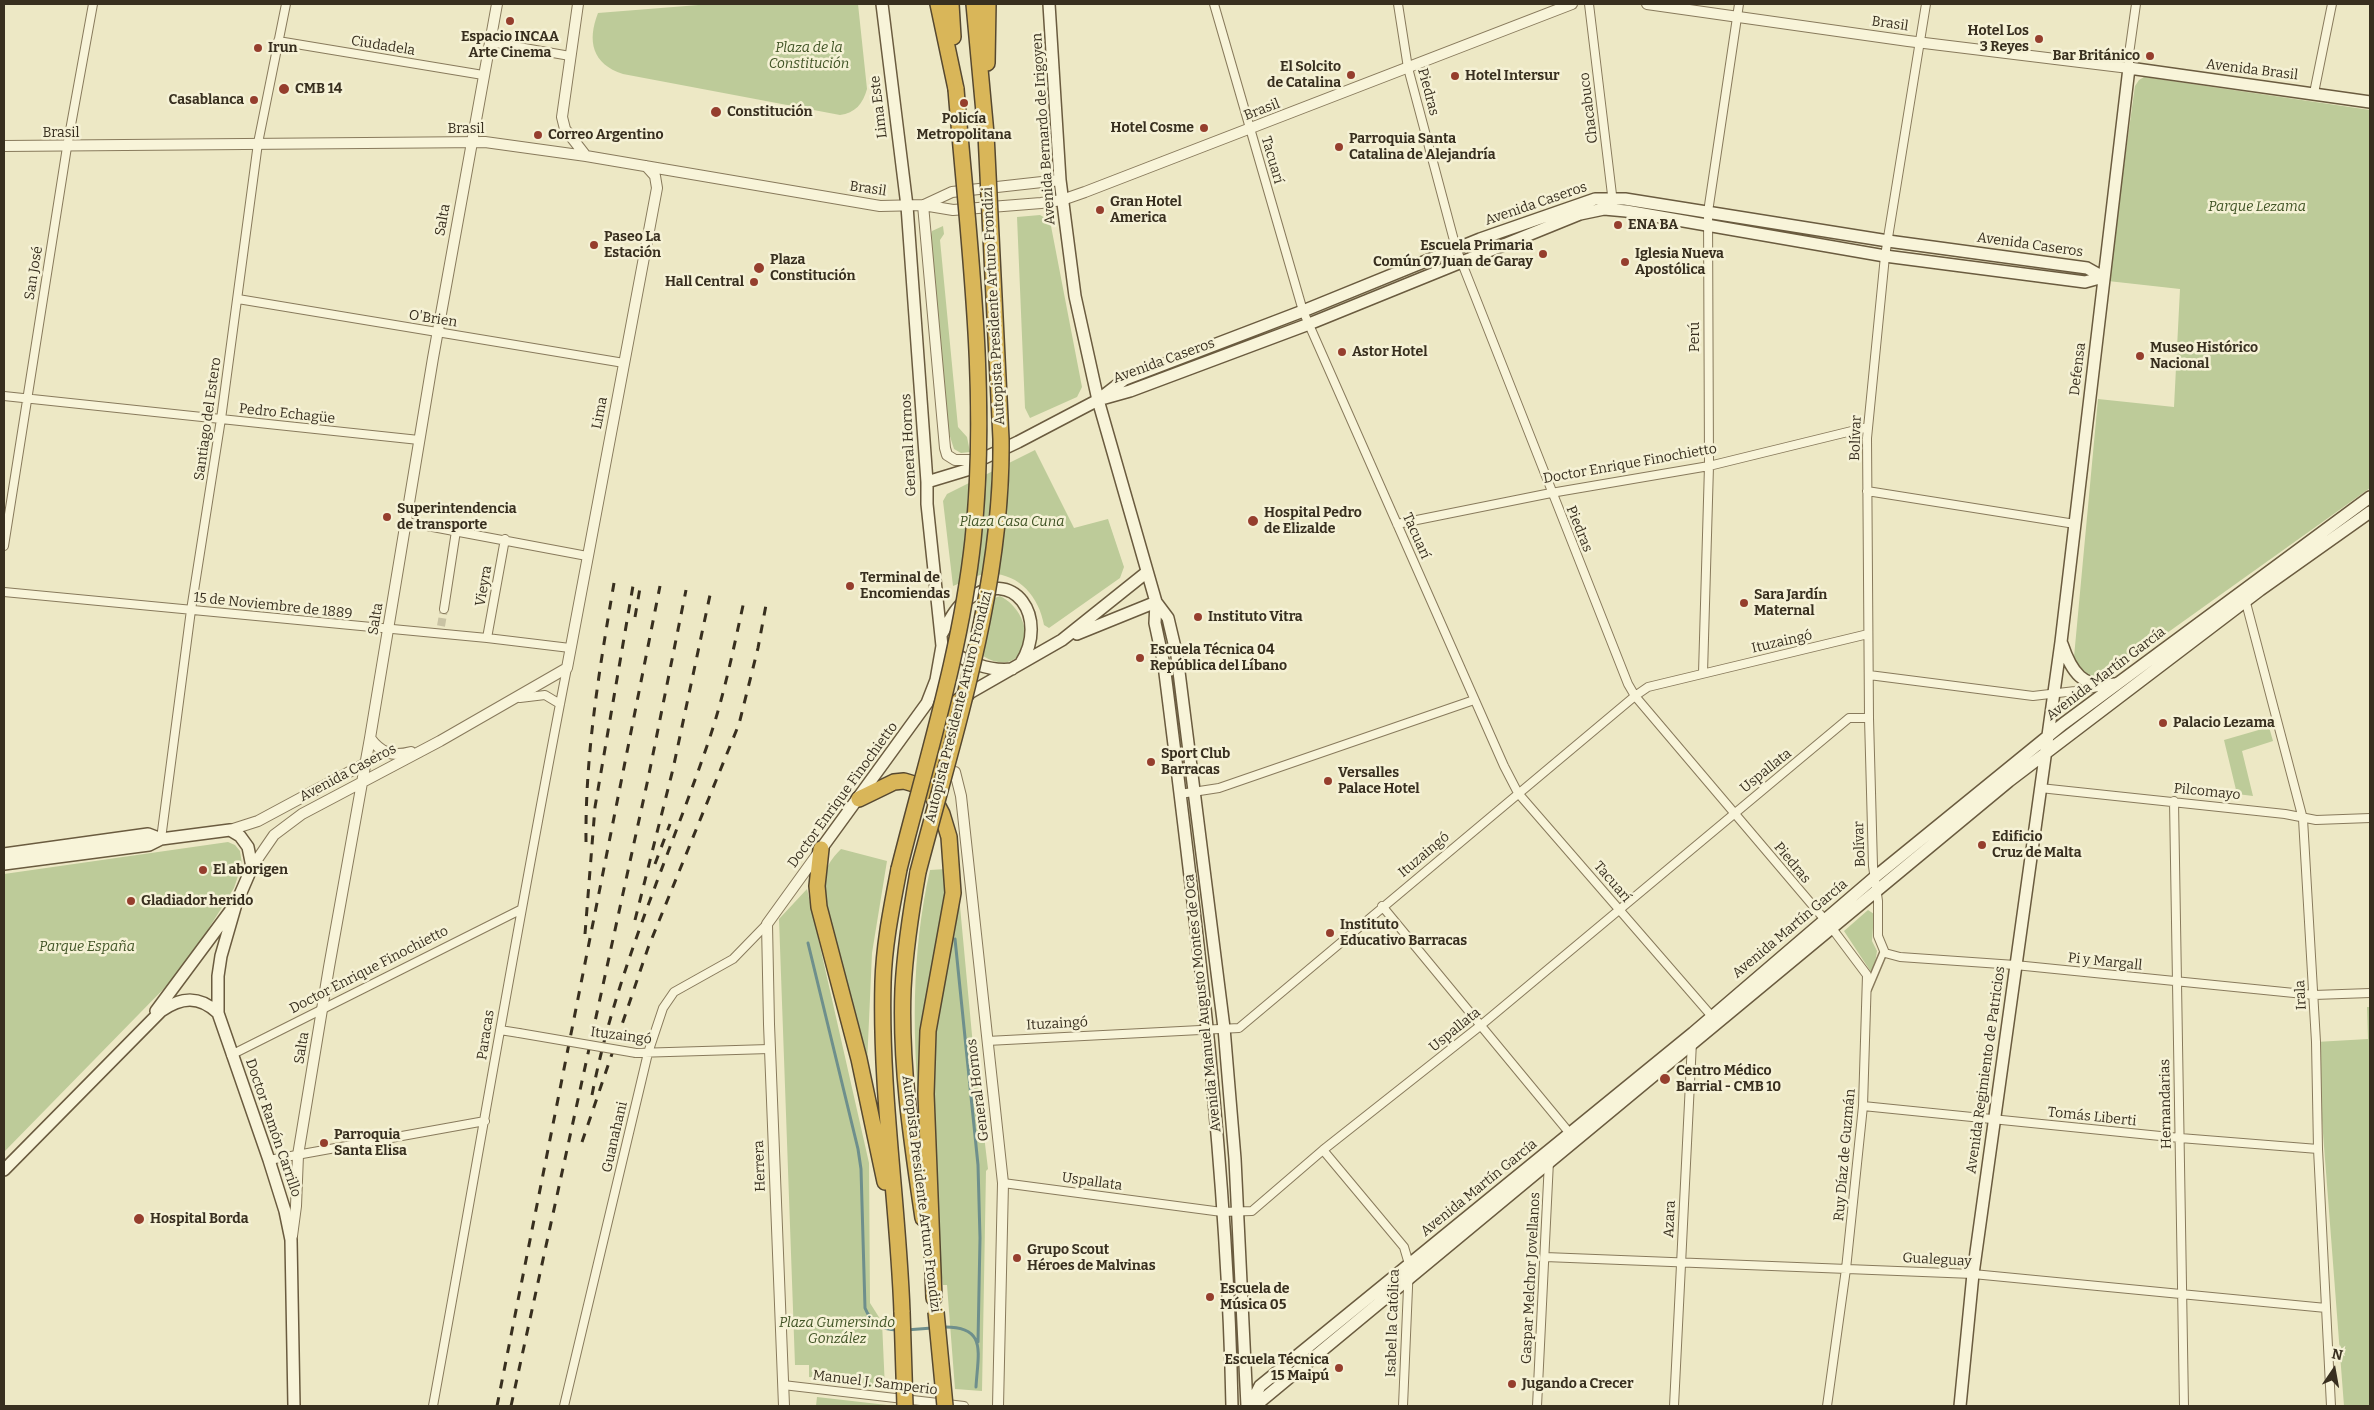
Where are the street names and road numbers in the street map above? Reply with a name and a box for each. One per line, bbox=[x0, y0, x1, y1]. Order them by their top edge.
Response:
street label: Brasil bbox=[1870, 13, 1910, 35]
street label: Avenida Bernardo de Irigoyen bbox=[1029, 32, 1059, 226]
street label: Ciudadela bbox=[350, 33, 416, 59]
street label: Avenida Brasil bbox=[2205, 56, 2299, 84]
street label: Piedras bbox=[1414, 66, 1442, 118]
street label: Chacabuco bbox=[1576, 72, 1602, 144]
street label: Lima Este bbox=[867, 75, 891, 139]
street label: Brasil bbox=[1242, 96, 1282, 124]
street label: Brasil bbox=[447, 121, 485, 137]
street label: Brasil bbox=[42, 125, 80, 141]
street label: Tacuarí bbox=[1257, 134, 1287, 186]
street label: Brasil bbox=[848, 178, 888, 200]
street label: Avenida Caseros bbox=[1483, 179, 1589, 229]
street label: Autopista Presidente Arturo Frondizi bbox=[979, 186, 1009, 426]
street label: Salta bbox=[432, 203, 454, 237]
street label: Avenida Caseros bbox=[1976, 229, 2084, 261]
street label: San José bbox=[21, 245, 47, 301]
street label: O'Brien bbox=[408, 307, 458, 331]
street label: Perú bbox=[1687, 322, 1703, 352]
street label: Avenida Caseros bbox=[1111, 335, 1217, 387]
street label: Defensa bbox=[2066, 342, 2090, 396]
street label: Santiago del Estero bbox=[191, 356, 225, 482]
street label: General Hornos bbox=[898, 393, 920, 497]
street label: Lima bbox=[589, 395, 611, 431]
street label: Pedro Echagüe bbox=[238, 401, 336, 427]
street label: Bolívar bbox=[1847, 415, 1865, 461]
street label: Doctor Enrique Finochietto bbox=[1542, 440, 1718, 488]
street label: Piedras bbox=[1562, 503, 1596, 555]
street label: Tacuarí bbox=[1398, 510, 1434, 562]
street label: Vieyra bbox=[472, 564, 496, 608]
street label: 15 de Noviembre de 1889 bbox=[193, 589, 353, 623]
street label: Autopista Presidente Arturo Frondizi bbox=[922, 589, 996, 825]
street label: Salta bbox=[365, 602, 387, 636]
street label: Avenida Martín García bbox=[2043, 624, 2169, 724]
street label: Ituzaingó bbox=[1750, 627, 1814, 657]
street label: Doctor Enrique Finochietto bbox=[785, 719, 901, 871]
street label: Avenida Caseros bbox=[297, 740, 399, 806]
street label: Uspallata bbox=[1737, 745, 1795, 797]
street label: Pilcomayo bbox=[2173, 780, 2241, 804]
street label: Bolívar bbox=[1851, 821, 1869, 867]
street label: Ituzaingó bbox=[1395, 829, 1453, 881]
street label: Piedras bbox=[1770, 839, 1814, 887]
street label: Tacuarí bbox=[1590, 858, 1634, 906]
street label: Avenida Manuel Augusto Montes de Oca bbox=[1181, 873, 1225, 1133]
street label: Avenida Martín García bbox=[1729, 876, 1851, 982]
street label: Doctor Enrique Finochietto bbox=[287, 923, 451, 1017]
street label: Pi y Margall bbox=[2067, 950, 2143, 974]
street label: Avenida Regimiento de Patricios bbox=[1963, 965, 2009, 1175]
street label: Irala bbox=[2292, 980, 2310, 1010]
street label: Uspallata bbox=[1426, 1004, 1484, 1056]
street label: Paracas bbox=[474, 1009, 498, 1061]
street label: Ituzaingó bbox=[1026, 1014, 1088, 1034]
street label: Ituzaingó bbox=[589, 1024, 653, 1048]
street label: Salta bbox=[291, 1031, 313, 1065]
street label: General Hornos bbox=[963, 1038, 993, 1142]
street label: Doctor Ramón Carrillo bbox=[241, 1057, 305, 1199]
street label: Hernandarias bbox=[2157, 1059, 2175, 1149]
street label: Autopista Presidente Arturo Frondizi bbox=[898, 1075, 944, 1313]
street label: Ruy Díaz de Guzmán bbox=[1831, 1088, 1859, 1222]
street label: Guanahani bbox=[599, 1100, 631, 1174]
street label: Tomás Liberti bbox=[2047, 1104, 2137, 1130]
street label: Avenida Martín García bbox=[1417, 1136, 1541, 1240]
street label: Herrera bbox=[751, 1140, 769, 1192]
street label: Uspallata bbox=[1061, 1169, 1123, 1195]
street label: Gaspar Melchor Jovellanos bbox=[1518, 1192, 1544, 1364]
street label: Azara bbox=[1661, 1200, 1679, 1238]
street label: Gualeguay bbox=[1902, 1250, 1972, 1270]
street label: Isabel la Católica bbox=[1383, 1269, 1403, 1377]
street label: Manuel J. Samperio bbox=[812, 1367, 938, 1399]

